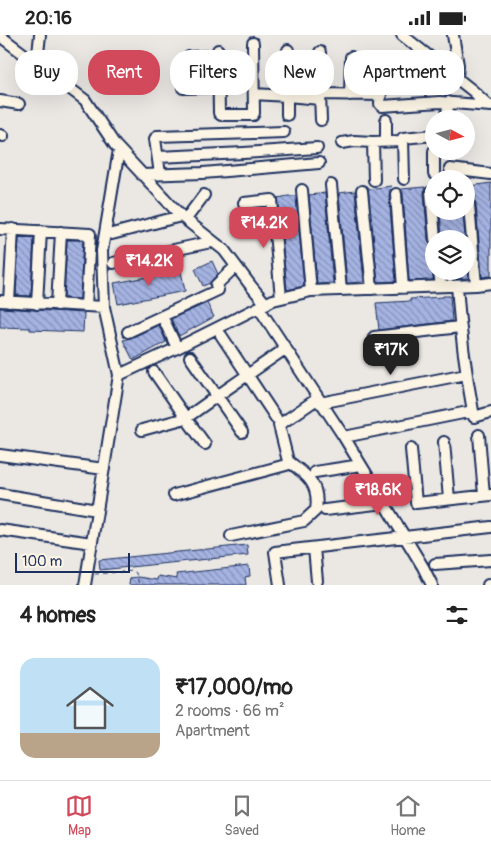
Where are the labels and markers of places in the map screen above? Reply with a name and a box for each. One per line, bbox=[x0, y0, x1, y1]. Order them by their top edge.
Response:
pin: ₹14.2K bbox=[223, 207, 305, 249]
pin: ₹14.2K bbox=[108, 245, 190, 287]
pin: ₹17K bbox=[361, 333, 421, 376]
pin: ₹18.6K bbox=[337, 473, 419, 516]

